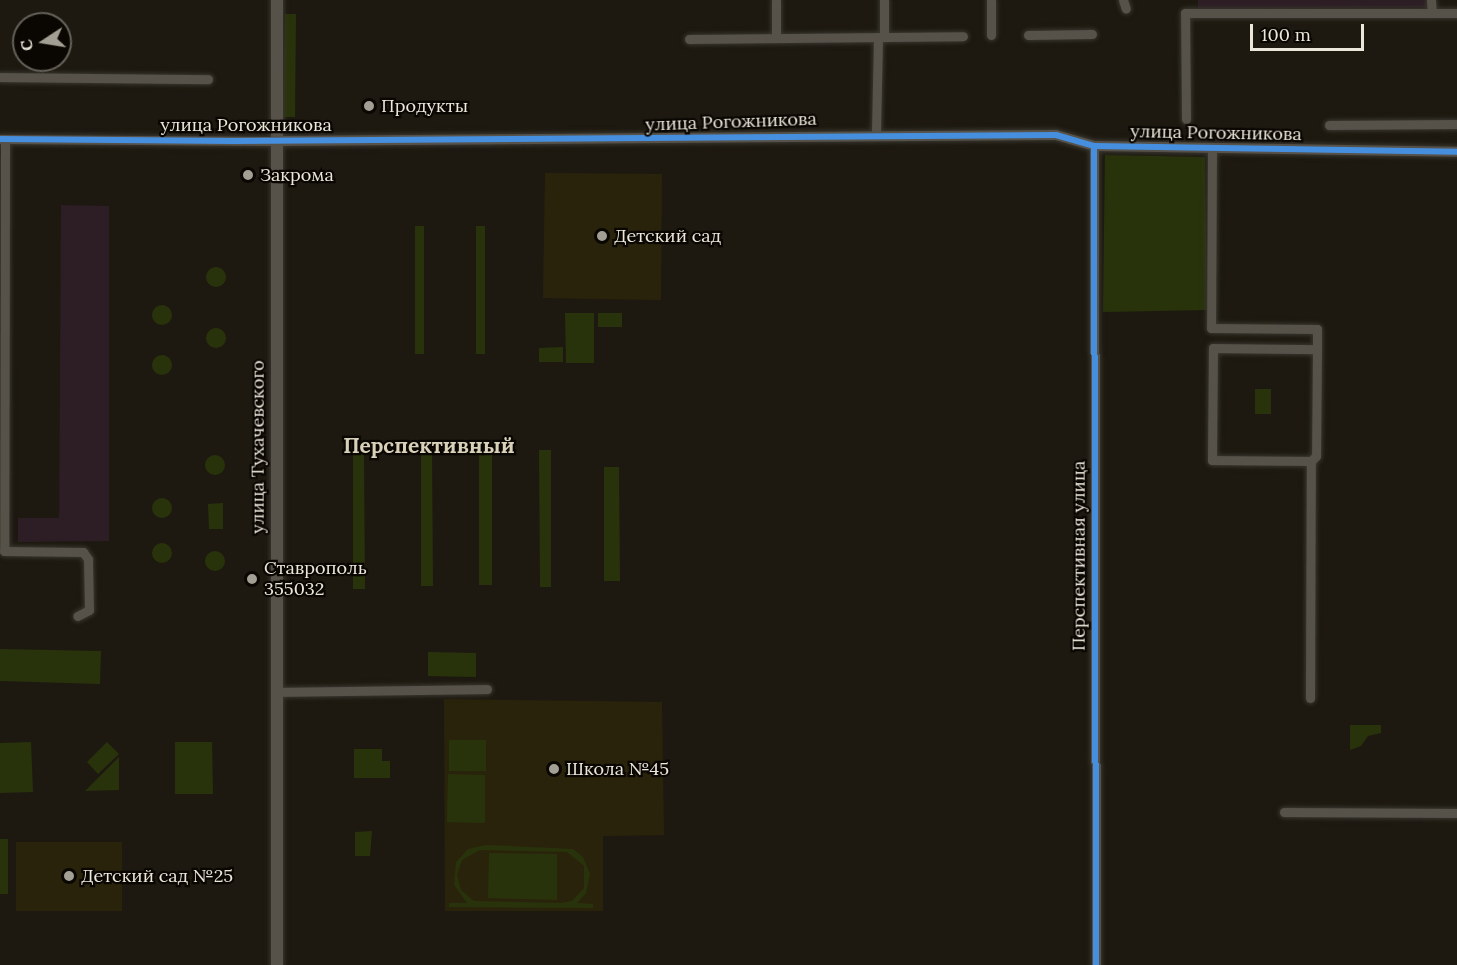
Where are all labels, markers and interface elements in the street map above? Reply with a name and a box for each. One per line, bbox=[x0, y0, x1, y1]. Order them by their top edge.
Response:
north arrow bbox=[12, 12, 72, 72]
scale bar bbox=[1253, 12, 1367, 50]
text: 100 m bbox=[1261, 23, 1311, 46]
text: С bbox=[15, 38, 37, 53]
place label: Продукты bbox=[381, 95, 468, 117]
marker: Продукты bbox=[362, 99, 376, 113]
street label: улица Рогожникова bbox=[645, 108, 817, 136]
street label: улица Рогожникова bbox=[160, 114, 332, 136]
street label: улица Рогожникова bbox=[1130, 121, 1302, 145]
place label: Закрома bbox=[260, 164, 334, 186]
marker: Закрома bbox=[241, 168, 255, 182]
place label: Детский сад bbox=[614, 225, 721, 247]
marker: Детский сад bbox=[595, 229, 609, 243]
street label: улица Тухачевского bbox=[247, 360, 269, 534]
district label: Перспективный bbox=[343, 433, 515, 459]
street label: Перспективная улица bbox=[1068, 461, 1090, 651]
place label: Ставрополь 355032 bbox=[264, 558, 367, 600]
marker: Ставрополь 355032 bbox=[245, 572, 259, 586]
place label: Школа №45 bbox=[566, 758, 669, 780]
marker: Школа №45 bbox=[547, 762, 561, 776]
place label: Детский сад №25 bbox=[81, 865, 233, 887]
marker: Детский сад №25 bbox=[62, 869, 76, 883]

